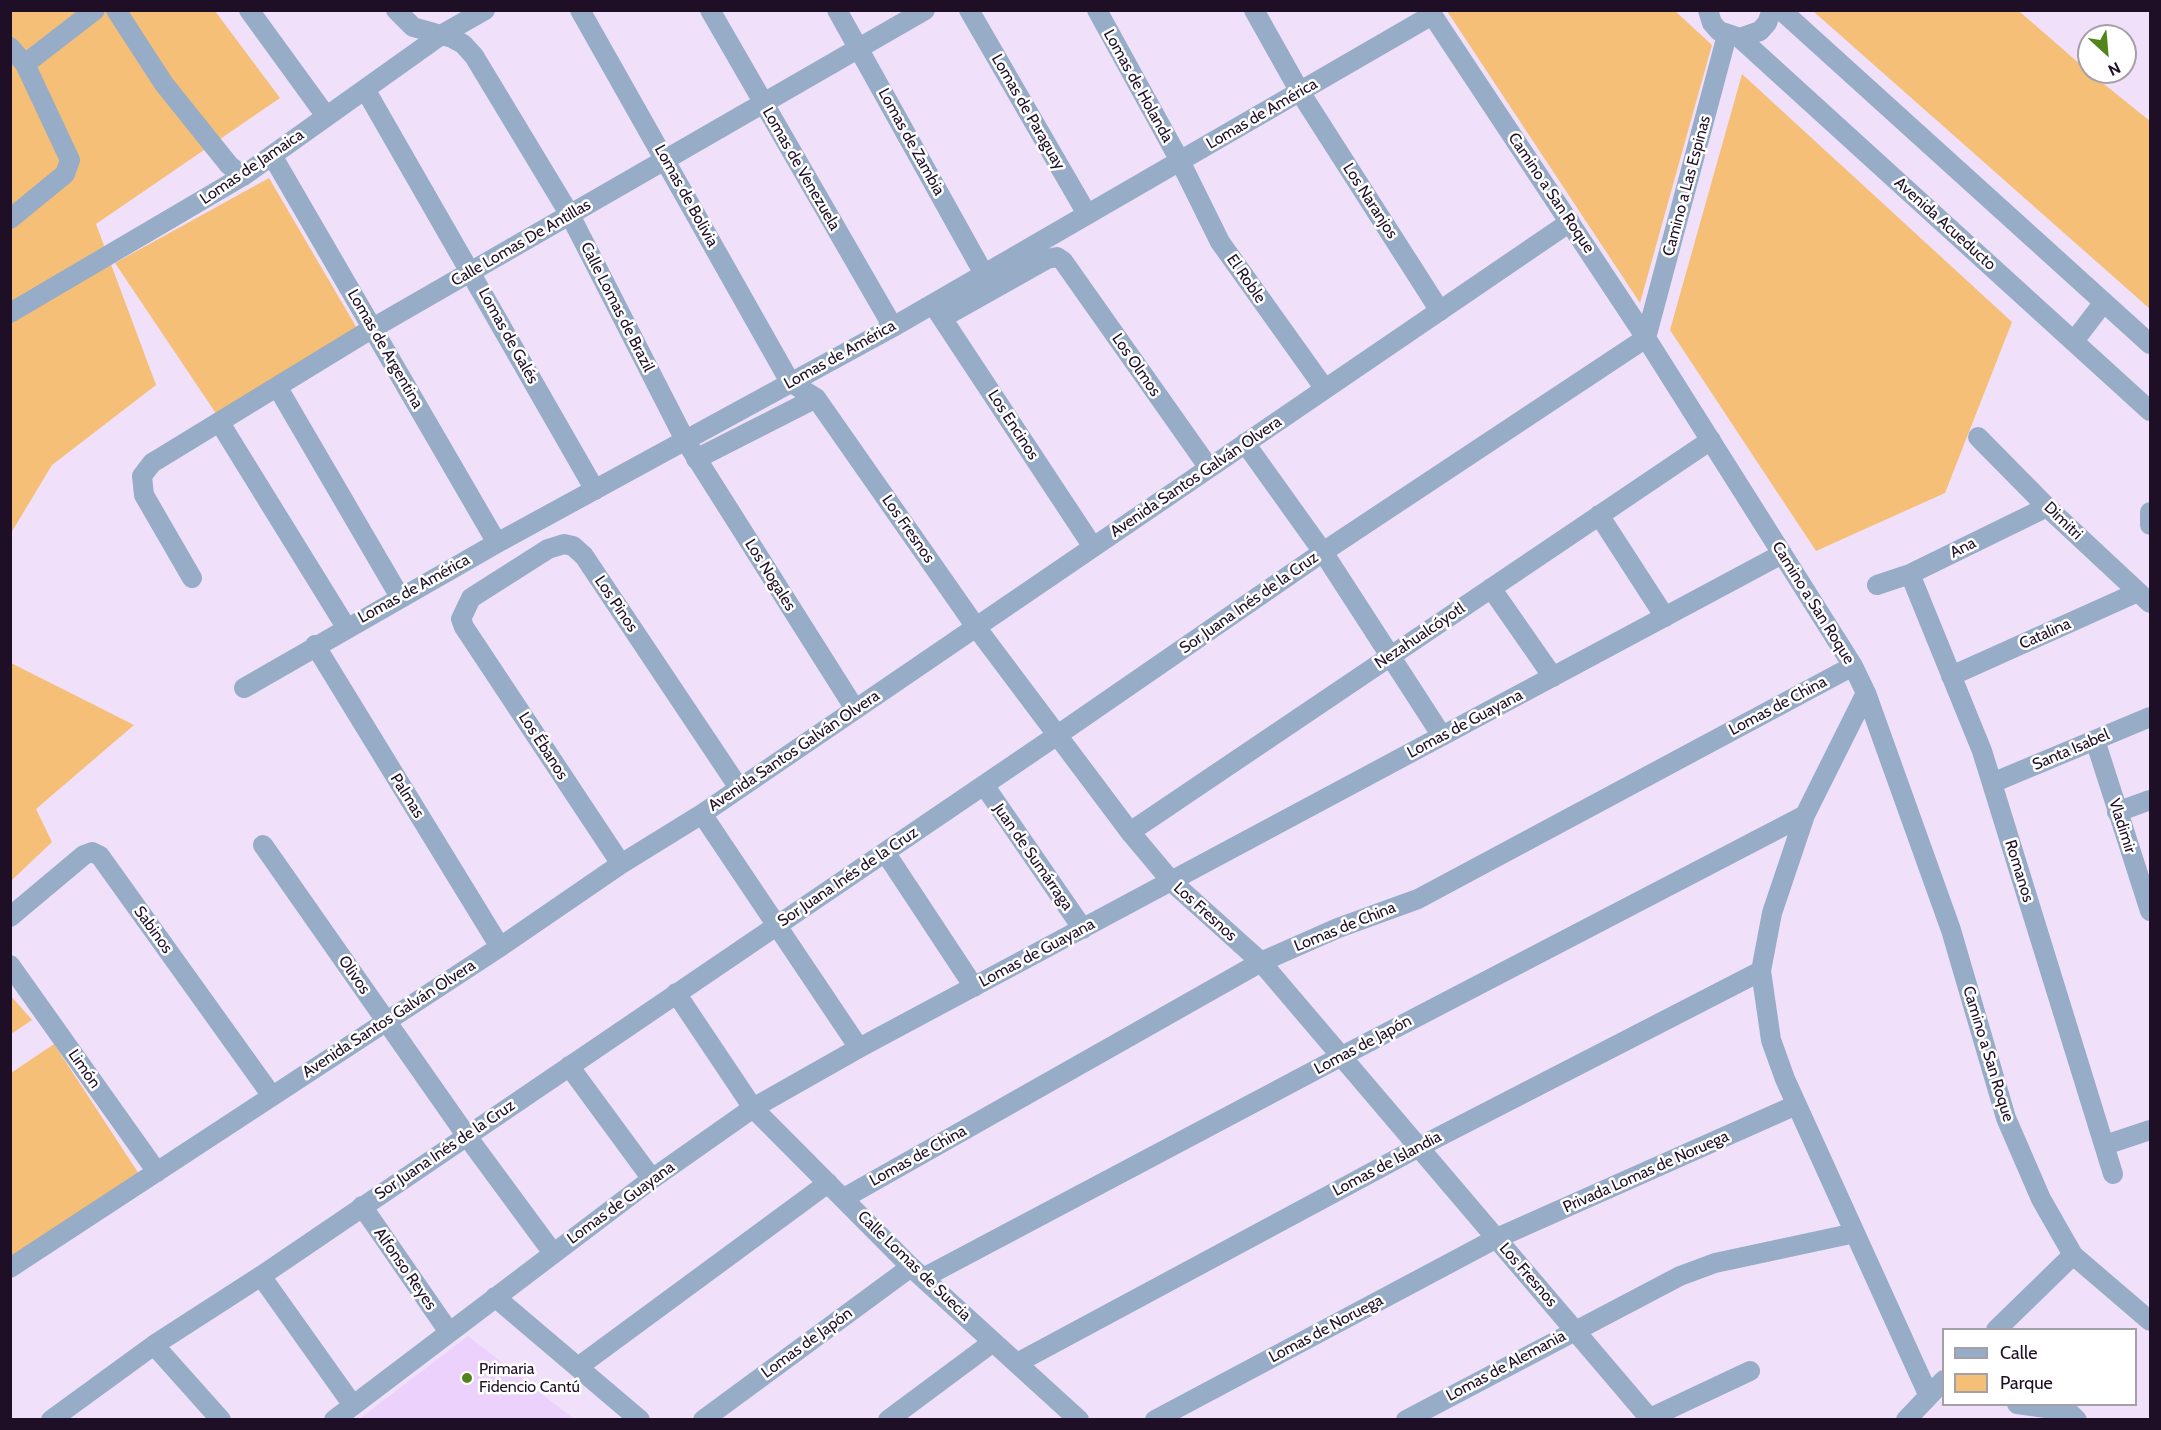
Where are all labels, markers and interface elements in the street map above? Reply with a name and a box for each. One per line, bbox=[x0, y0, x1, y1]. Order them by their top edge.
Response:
north arrow bbox=[2077, 24, 2137, 84]
street label: Lomas de Holanda bbox=[1099, 26, 1177, 146]
street label: Lomas de Paraguay bbox=[987, 51, 1069, 173]
text: N bbox=[2105, 58, 2123, 80]
street label: Lomas de América bbox=[1203, 75, 1321, 153]
street label: Lomas de Zambia bbox=[874, 85, 948, 199]
street label: Lomas de Venezuela bbox=[758, 104, 844, 234]
street label: Camino a Las Espinas bbox=[1659, 114, 1715, 258]
street label: Lomas de Jamaica bbox=[197, 125, 307, 209]
street label: Camino a San Roque bbox=[1504, 129, 1598, 257]
street label: Lomas de Bolivia bbox=[650, 142, 722, 250]
street label: Los Naranjos bbox=[1339, 160, 1401, 242]
street label: Avenida Acueducto bbox=[1890, 173, 2000, 275]
street label: Calle Lomas De Antillas bbox=[448, 195, 594, 291]
street label: Calle Lomas de Brazil bbox=[576, 239, 658, 375]
street label: El Roble bbox=[1222, 251, 1270, 307]
street label: Lomas de Galés bbox=[474, 285, 542, 387]
street label: Lomas de Argentina bbox=[343, 286, 427, 412]
street label: Lomas de América bbox=[781, 316, 899, 394]
street label: Los Olmos bbox=[1107, 330, 1165, 400]
street label: Los Encinos bbox=[983, 386, 1043, 464]
street label: Avenida Santos Galván Olvera bbox=[1107, 412, 1285, 542]
street label: Los Fresnos bbox=[878, 491, 938, 567]
street label: Dimitri bbox=[2040, 498, 2086, 544]
street label: Ana bbox=[1947, 534, 1979, 562]
street label: Los Nogales bbox=[740, 536, 800, 614]
street label: Camino a San Roque bbox=[1768, 538, 1858, 668]
street label: Sor Juana Inés de la Cruz bbox=[1176, 548, 1322, 658]
street label: Lomas de América bbox=[355, 550, 473, 628]
street label: Los Pinos bbox=[590, 572, 642, 636]
street label: Nezahualcóyotl bbox=[1371, 599, 1469, 673]
street label: Catalina bbox=[2016, 614, 2074, 654]
street label: Lomas de China bbox=[1726, 672, 1830, 740]
street label: Lomas de Guayana bbox=[1404, 685, 1526, 763]
street label: Avenida Santos Galván Olvera bbox=[705, 686, 883, 816]
street label: Los Ébanos bbox=[514, 709, 572, 783]
street label: Santa Isabel bbox=[2030, 725, 2112, 775]
street label: Palmas bbox=[386, 770, 428, 822]
street label: Vladimir bbox=[2104, 796, 2140, 856]
street label: Juan de Sumárraga bbox=[989, 800, 1077, 914]
street label: Sor Juana Inés de la Cruz bbox=[774, 823, 922, 931]
street label: Romanos bbox=[2000, 837, 2038, 905]
street label: Los Fresnos bbox=[1169, 879, 1241, 945]
street label: Lomas de China bbox=[1291, 898, 1399, 956]
street label: Sabinos bbox=[129, 903, 177, 957]
street label: Lomas de Guayana bbox=[976, 914, 1098, 992]
street label: Olivos bbox=[334, 952, 374, 998]
street label: Avenida Santos Galván Olvera bbox=[299, 956, 479, 1082]
street label: Camino a San Roque bbox=[1958, 984, 2018, 1124]
street label: Lomas de Japón bbox=[1311, 1011, 1415, 1079]
street label: Limón bbox=[64, 1046, 104, 1092]
street label: Sor Juana Inés de la Cruz bbox=[371, 1096, 519, 1204]
street label: Lomas de China bbox=[866, 1121, 970, 1191]
street label: Lomas de Islandia bbox=[1329, 1127, 1445, 1201]
street label: Privada Lomas de Noruega bbox=[1560, 1127, 1732, 1217]
street label: Lomas de Guayana bbox=[564, 1158, 678, 1248]
street label: Calle Lomas de Suecia bbox=[853, 1207, 975, 1325]
street label: Alfonso Reyes bbox=[370, 1224, 440, 1314]
street label: Los Fresnos bbox=[1495, 1239, 1561, 1311]
street label: Lomas de Noruega bbox=[1266, 1291, 1386, 1367]
street label: Lomas de Japón bbox=[758, 1304, 856, 1382]
street label: Lomas de Alemania bbox=[1443, 1326, 1569, 1406]
legend bbox=[1942, 1328, 2137, 1406]
text: Calle bbox=[2000, 1342, 2037, 1364]
place label: Primaria Fidencio Cantú bbox=[479, 1359, 580, 1397]
marker: Primaria Fidencio Cantú bbox=[460, 1371, 474, 1385]
text: Parque bbox=[2000, 1372, 2053, 1394]

